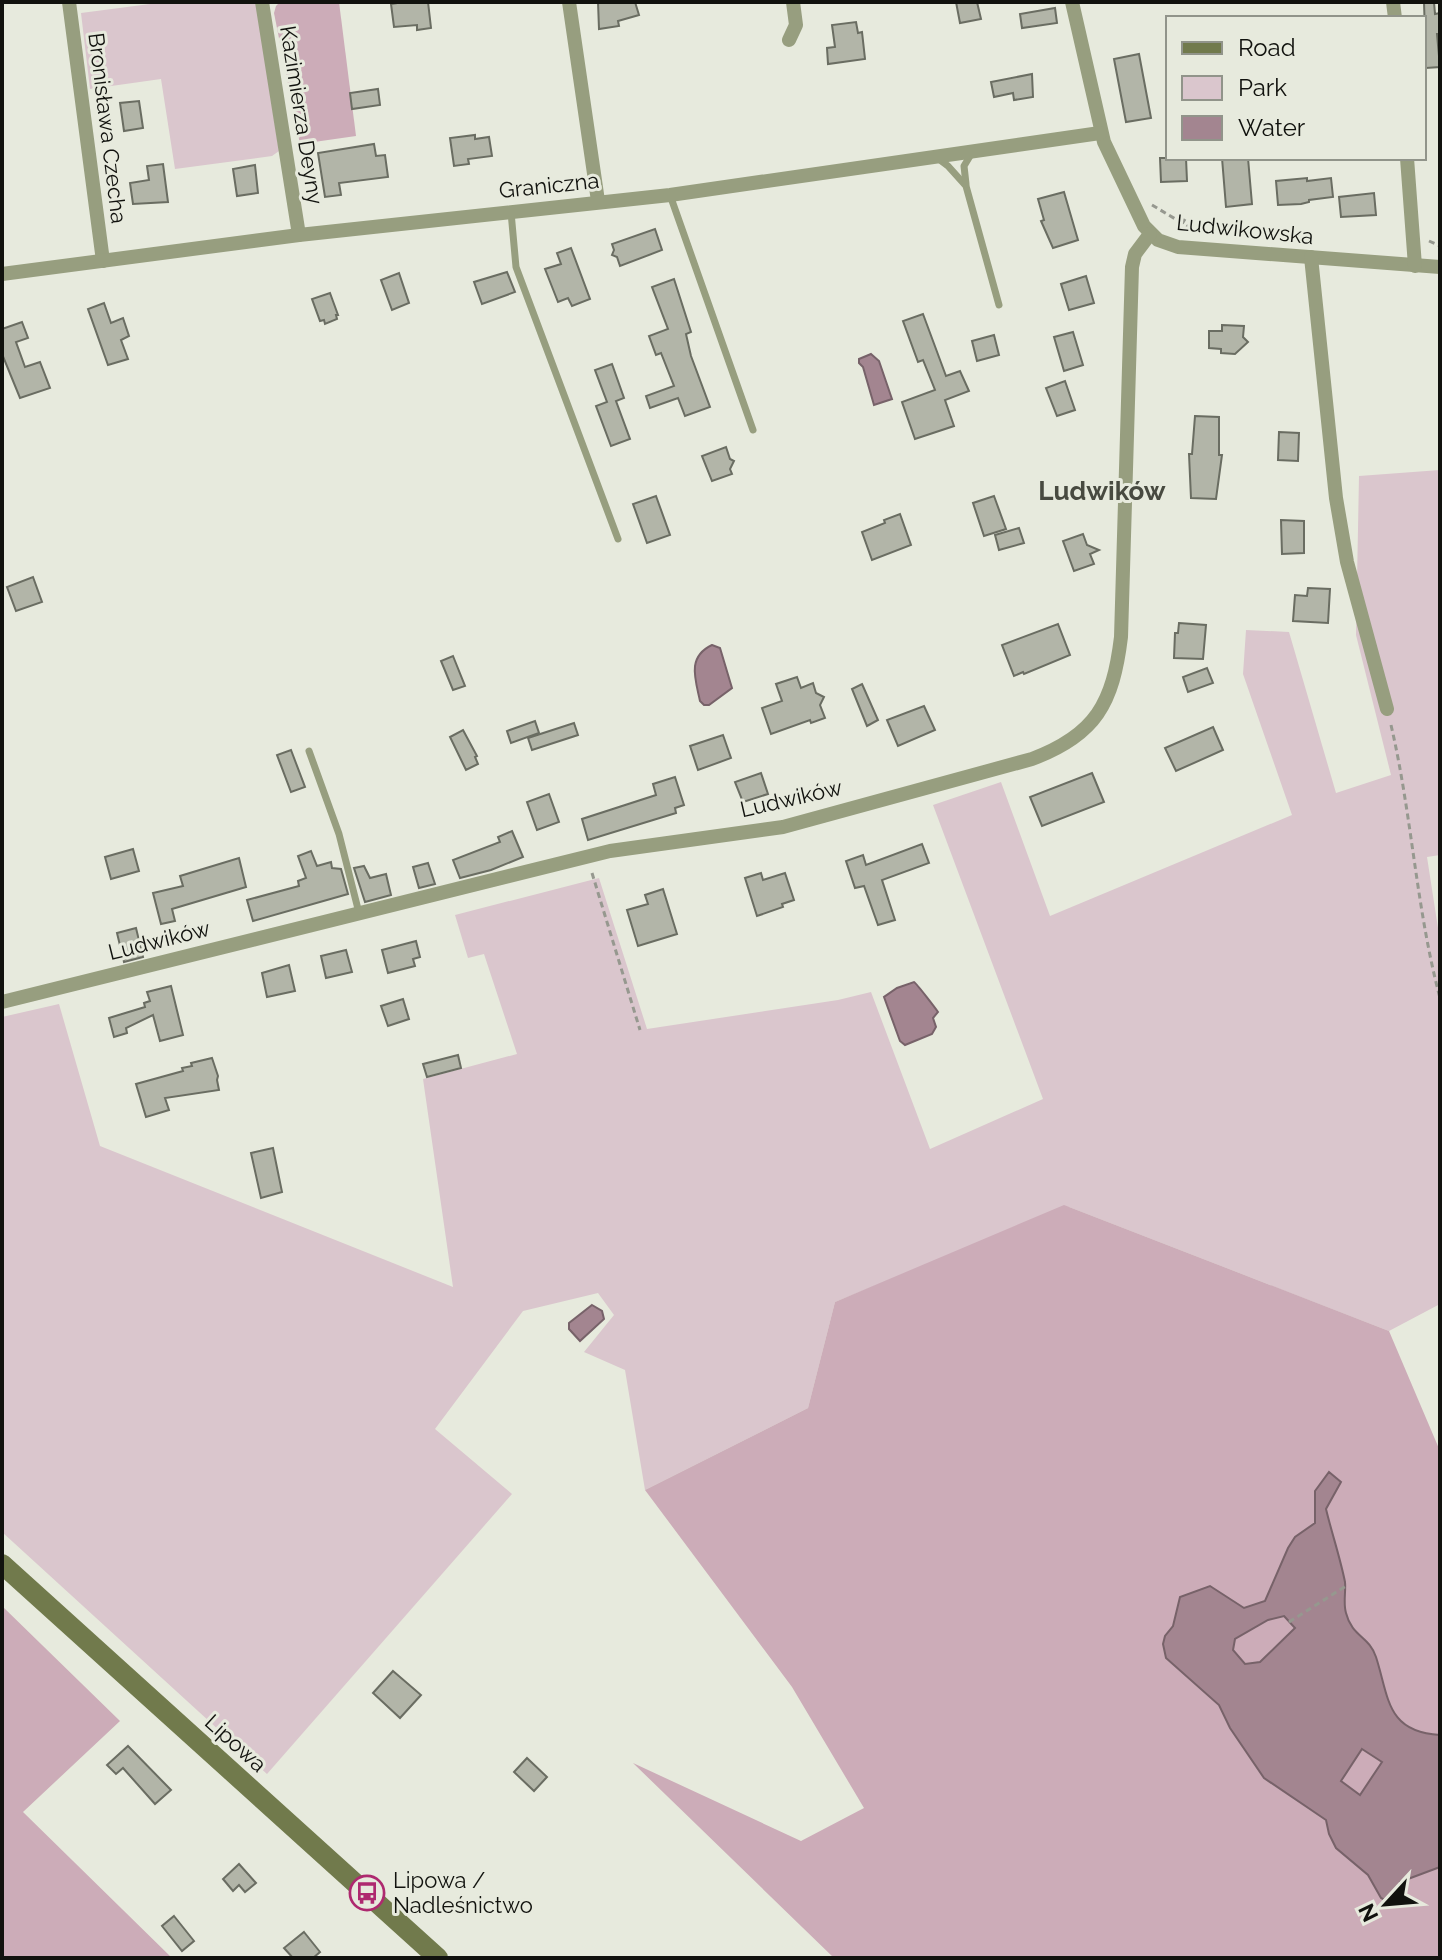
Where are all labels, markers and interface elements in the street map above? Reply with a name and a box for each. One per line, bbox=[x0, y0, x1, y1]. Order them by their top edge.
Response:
legend bbox=[1166, 16, 1426, 160]
street label: Kazimierza Deyny bbox=[275, 24, 329, 206]
street label: Bronisława Czecha bbox=[83, 31, 133, 225]
text: Road bbox=[1238, 33, 1296, 62]
text: Park bbox=[1238, 73, 1287, 102]
text: Water bbox=[1238, 113, 1306, 142]
street label: Graniczna bbox=[498, 167, 600, 203]
street label: Ludwikowska bbox=[1175, 209, 1315, 249]
district label: Ludwików bbox=[1038, 476, 1166, 506]
street label: Ludwików bbox=[737, 774, 845, 822]
street label: Ludwików bbox=[105, 915, 213, 965]
street label: Lipowa bbox=[200, 1709, 272, 1777]
north arrow bbox=[1346, 1864, 1426, 1944]
place label: Lipowa / Nadleśnictwo bbox=[393, 1867, 533, 1918]
bus stop icon: Lipowa / Nadleśnictwo bbox=[348, 1874, 386, 1912]
text: N bbox=[1353, 1900, 1383, 1926]

